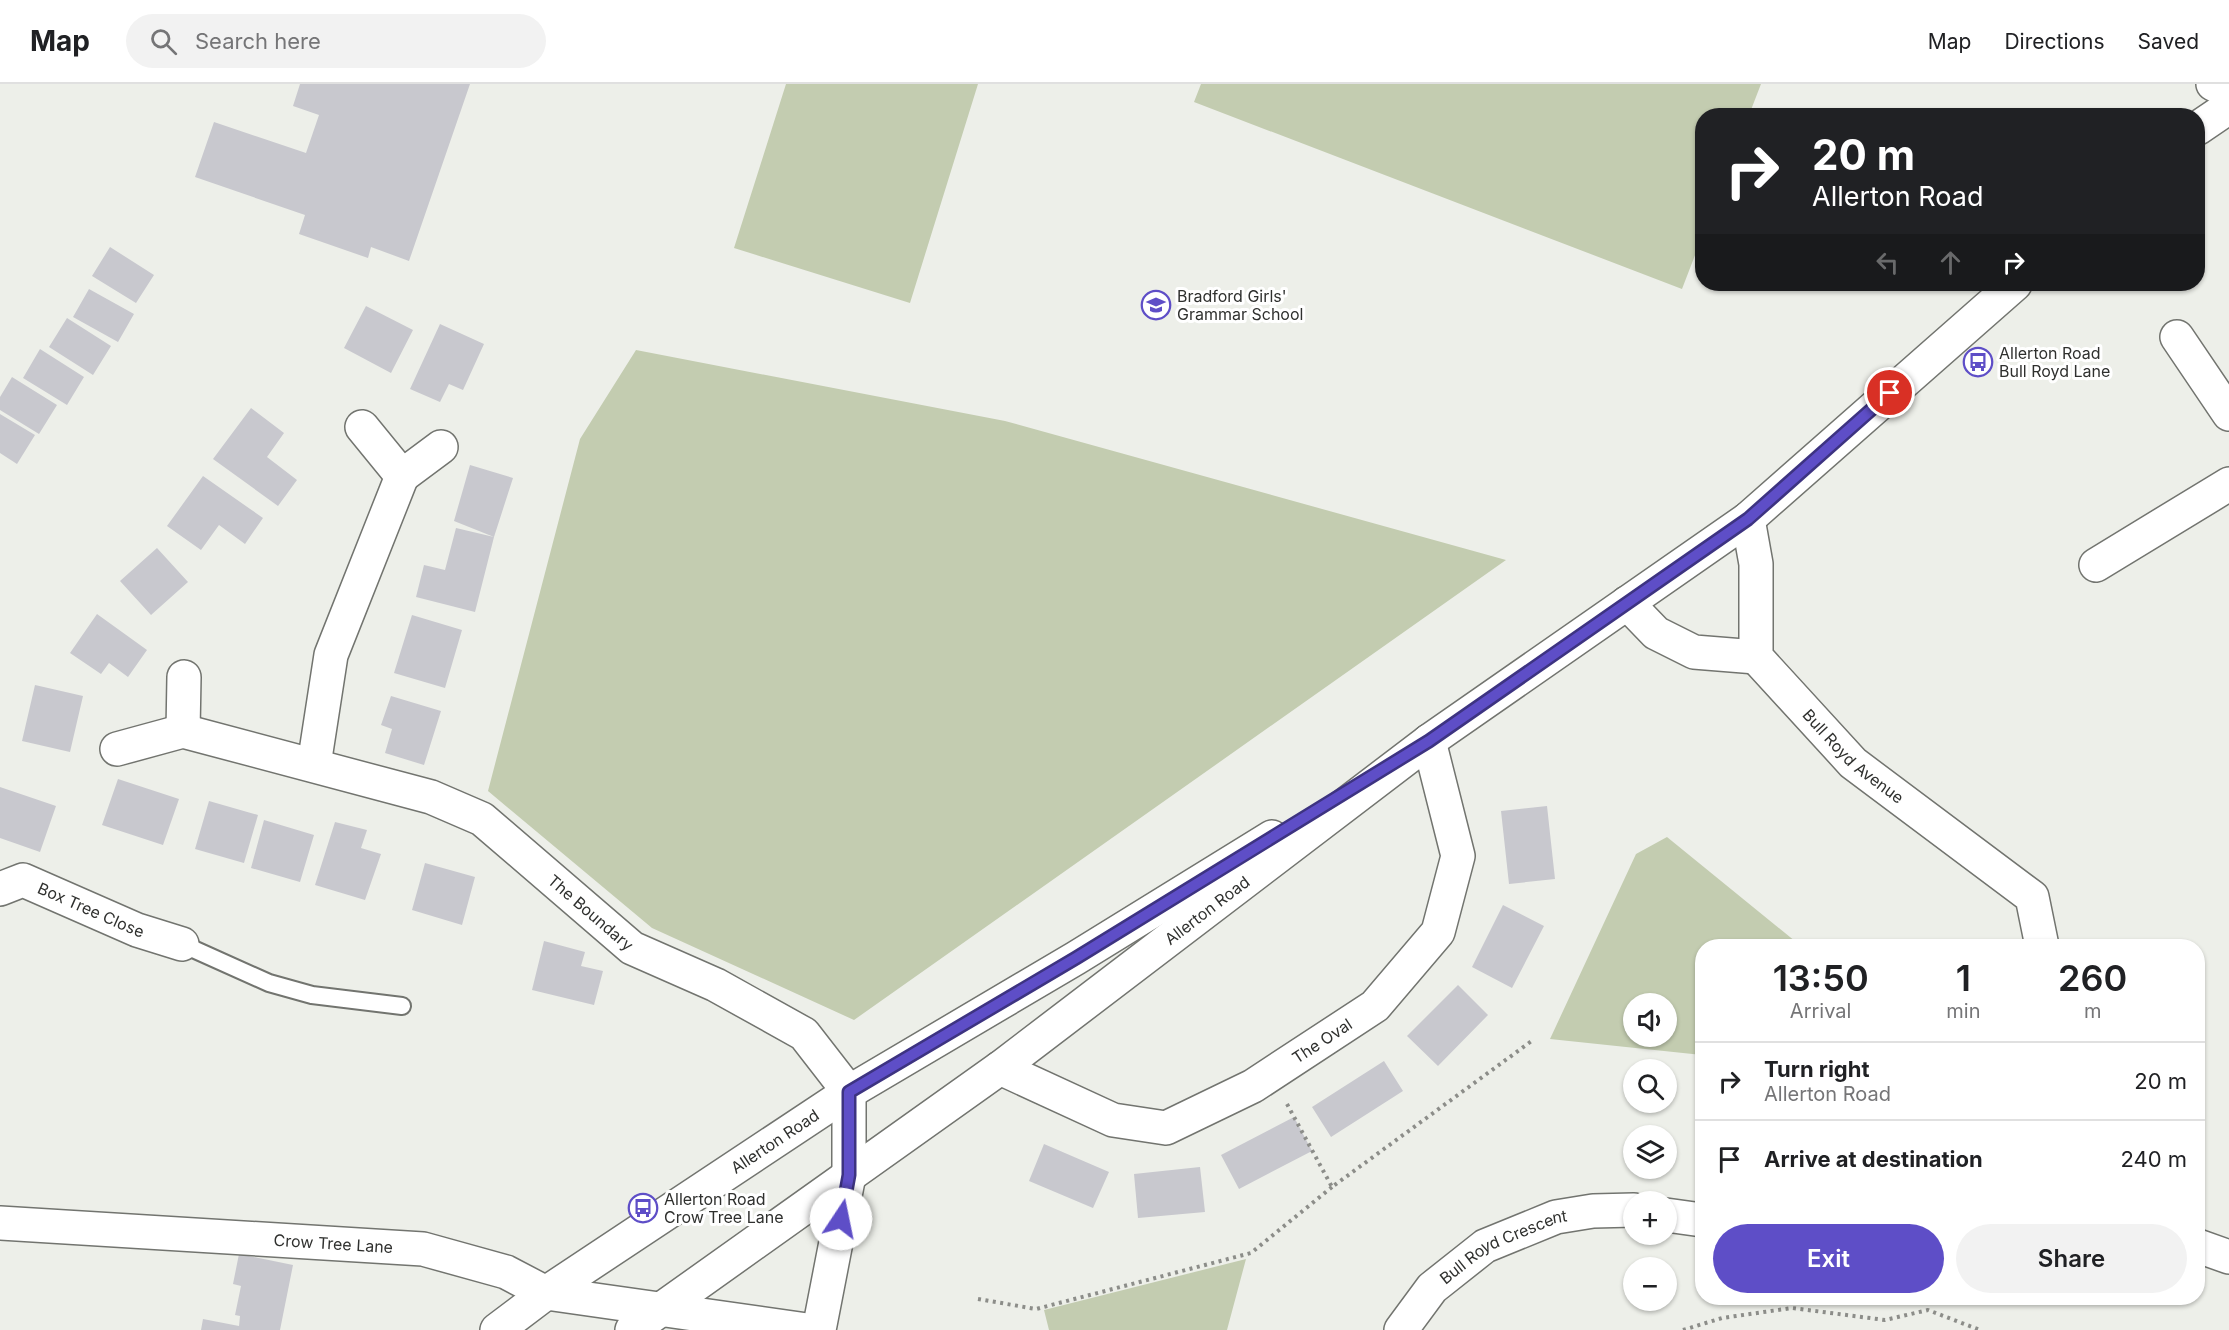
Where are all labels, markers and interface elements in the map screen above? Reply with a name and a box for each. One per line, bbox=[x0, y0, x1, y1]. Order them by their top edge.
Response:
search box bbox=[126, 14, 546, 68]
text: Map bbox=[30, 24, 90, 58]
icon: search bbox=[147, 25, 180, 58]
text: Search here bbox=[195, 28, 321, 54]
text: Map bbox=[1928, 29, 1971, 54]
text: Directions bbox=[2004, 29, 2105, 54]
text: Saved bbox=[2138, 29, 2199, 54]
text: 20 m bbox=[1812, 129, 1915, 180]
icon: right bbox=[1713, 132, 1791, 210]
text: Allerton Road bbox=[1812, 180, 1983, 213]
icon: left bbox=[1871, 246, 1904, 279]
icon: ahead bbox=[1934, 246, 1967, 279]
icon: right bbox=[1997, 246, 2030, 279]
place label: Bradford Girls' Grammar School bbox=[1177, 286, 1303, 324]
school or university icon: Bradford Girls' Grammar School bbox=[1140, 289, 1172, 321]
place label: Allerton Road Bull Royd Lane bbox=[1999, 343, 2110, 381]
bus stop icon: Allerton Road Bull Royd Lane bbox=[1962, 346, 1994, 378]
pin bbox=[1864, 367, 1915, 418]
icon: arrive bbox=[1873, 376, 1906, 409]
street label: Bull Royd Avenue bbox=[1799, 705, 1908, 808]
street label: The Boundary bbox=[544, 870, 638, 955]
street label: Allerton Road bbox=[1161, 871, 1253, 949]
street label: Box Tree Close bbox=[35, 878, 147, 942]
text: 13:50 bbox=[1773, 956, 1869, 1000]
text: 1 bbox=[1956, 956, 1971, 1000]
text: 260 bbox=[2058, 956, 2127, 1000]
map controls bbox=[1623, 993, 1677, 1311]
button: sound bbox=[1623, 993, 1677, 1047]
text: Arrival bbox=[1790, 999, 1851, 1023]
text: min bbox=[1946, 999, 1980, 1023]
text: m bbox=[2084, 999, 2101, 1023]
street label: The Oval bbox=[1288, 1014, 1356, 1068]
text: Turn right bbox=[1764, 1056, 1870, 1082]
button: search bbox=[1623, 1059, 1677, 1113]
icon: right bbox=[1713, 1065, 1746, 1098]
text: 20 m bbox=[2134, 1068, 2187, 1094]
text: Allerton Road bbox=[1764, 1082, 1891, 1106]
street label: Allerton Road bbox=[727, 1105, 823, 1178]
button: layers bbox=[1623, 1125, 1677, 1179]
icon: arrive bbox=[1713, 1143, 1746, 1176]
text: Arrive at destination bbox=[1764, 1146, 1983, 1172]
text: 240 m bbox=[2120, 1146, 2187, 1172]
position arrow bbox=[809, 1187, 873, 1251]
place label: Allerton Road Crow Tree Lane bbox=[664, 1189, 784, 1227]
button: + bbox=[1623, 1191, 1677, 1245]
bus stop icon: Allerton Road Crow Tree Lane bbox=[627, 1192, 659, 1224]
street label: Bull Royd Crescent bbox=[1435, 1205, 1568, 1288]
button: Exit bbox=[1713, 1224, 1944, 1293]
button: Share bbox=[1956, 1224, 2187, 1293]
street label: Crow Tree Lane bbox=[273, 1230, 394, 1257]
button: − bbox=[1623, 1257, 1677, 1311]

